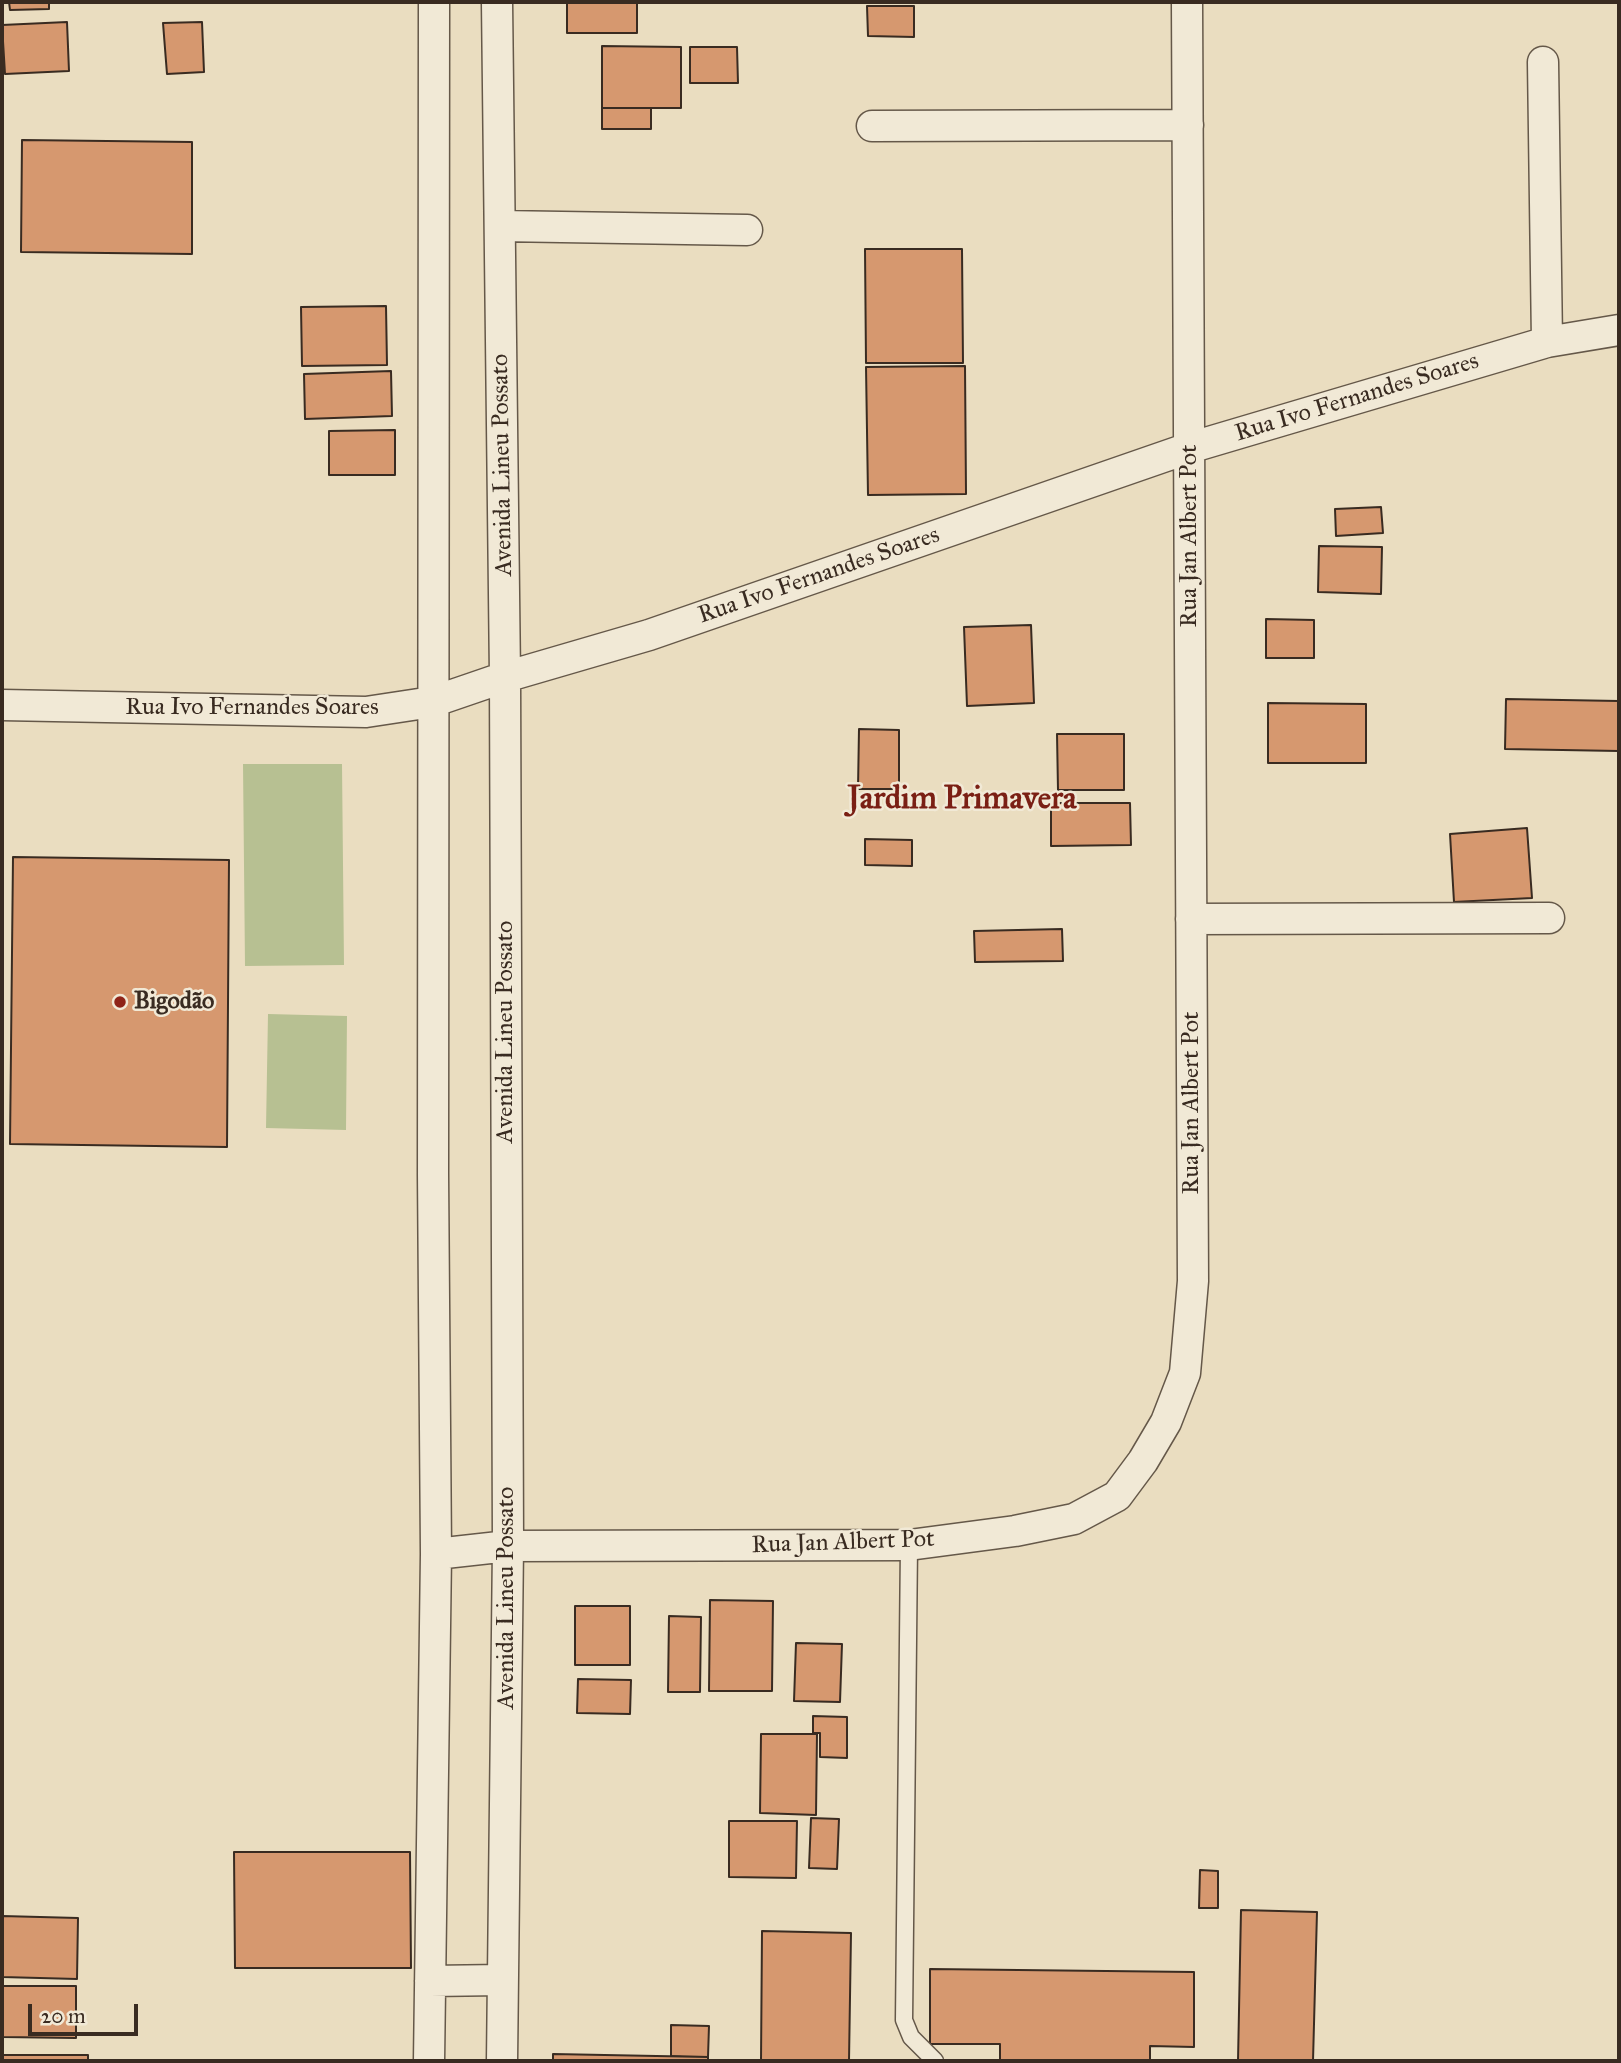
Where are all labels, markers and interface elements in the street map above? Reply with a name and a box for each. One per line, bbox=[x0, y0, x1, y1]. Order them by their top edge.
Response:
street label: Rua Ivo Fernandes Soares bbox=[1232, 347, 1482, 449]
street label: Avenida Lineu Possato bbox=[487, 354, 519, 576]
street label: Rua Jan Albert Pot bbox=[1176, 444, 1204, 628]
street label: Rua Ivo Fernandes Soares bbox=[695, 521, 943, 631]
street label: Rua Ivo Fernandes Soares bbox=[125, 694, 379, 722]
district label: Jardim Primavera bbox=[847, 781, 1077, 819]
street label: Avenida Lineu Possato bbox=[492, 921, 520, 1143]
place label: Bigodão bbox=[134, 988, 214, 1016]
marker: Bigodão bbox=[112, 994, 128, 1010]
street label: Rua Jan Albert Pot bbox=[1178, 1011, 1206, 1195]
street label: Avenida Lineu Possato bbox=[493, 1487, 521, 1709]
street label: Rua Jan Albert Pot bbox=[751, 1525, 935, 1561]
scale bar bbox=[32, 1990, 142, 2034]
text: 20 m bbox=[41, 2003, 86, 2029]

